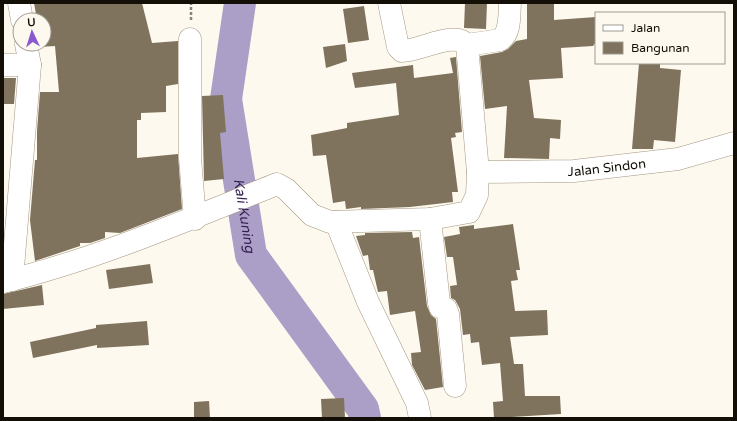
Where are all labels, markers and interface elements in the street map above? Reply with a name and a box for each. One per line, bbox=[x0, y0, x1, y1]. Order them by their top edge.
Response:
north arrow bbox=[12, 12, 52, 52]
legend bbox=[595, 12, 725, 64]
text: U bbox=[27, 16, 36, 29]
text: Jalan bbox=[631, 21, 660, 35]
text: Bangunan bbox=[631, 41, 690, 55]
street label: Jalan Sindon bbox=[568, 156, 647, 180]
water label: Kali Kuning bbox=[230, 177, 259, 255]

